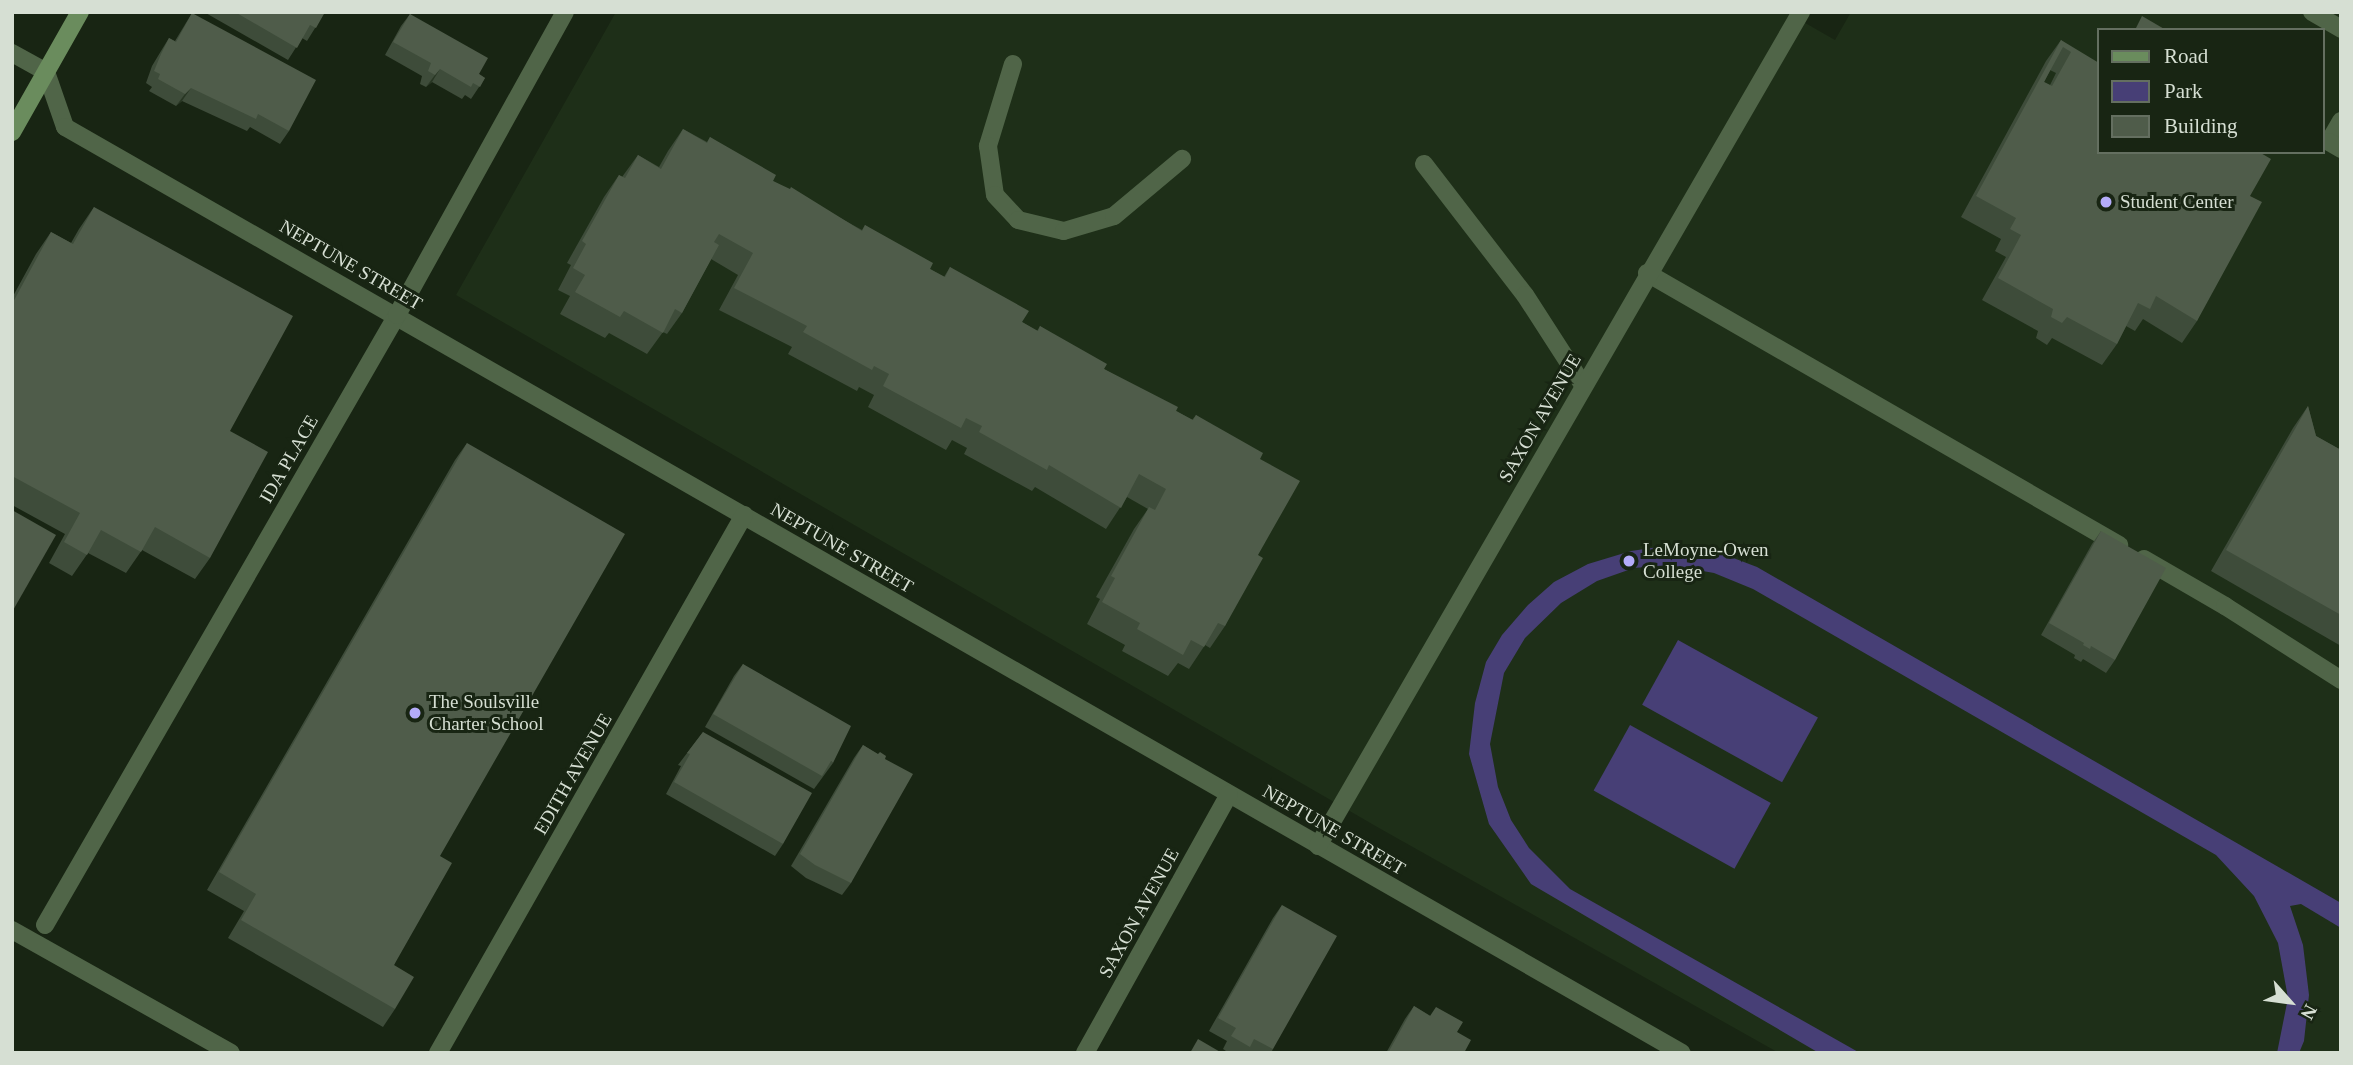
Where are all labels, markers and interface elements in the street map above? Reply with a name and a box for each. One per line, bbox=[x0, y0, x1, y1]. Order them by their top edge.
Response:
legend bbox=[2098, 28, 2325, 154]
text: Road bbox=[2164, 44, 2208, 68]
text: Park bbox=[2164, 79, 2203, 103]
text: Building bbox=[2164, 114, 2238, 138]
place label: Student Center bbox=[2120, 191, 2233, 213]
marker: Student Center bbox=[2098, 194, 2114, 210]
street label: NEPTUNE STREET bbox=[276, 215, 426, 315]
street label: SAXON AVENUE bbox=[1494, 349, 1586, 487]
street label: IDA PLACE bbox=[254, 411, 324, 507]
street label: NEPTUNE STREET bbox=[767, 498, 917, 598]
place label: LeMoyne-Owen College bbox=[1643, 539, 1769, 583]
marker: LeMoyne-Owen College bbox=[1621, 553, 1637, 569]
place label: The Soulsville Charter School bbox=[429, 691, 544, 735]
marker: The Soulsville Charter School bbox=[407, 705, 423, 721]
street label: EDITH AVENUE bbox=[529, 709, 617, 839]
street label: NEPTUNE STREET bbox=[1259, 780, 1409, 880]
street label: SAXON AVENUE bbox=[1094, 844, 1184, 982]
north arrow bbox=[2255, 967, 2325, 1037]
text: N bbox=[2296, 1001, 2321, 1023]

